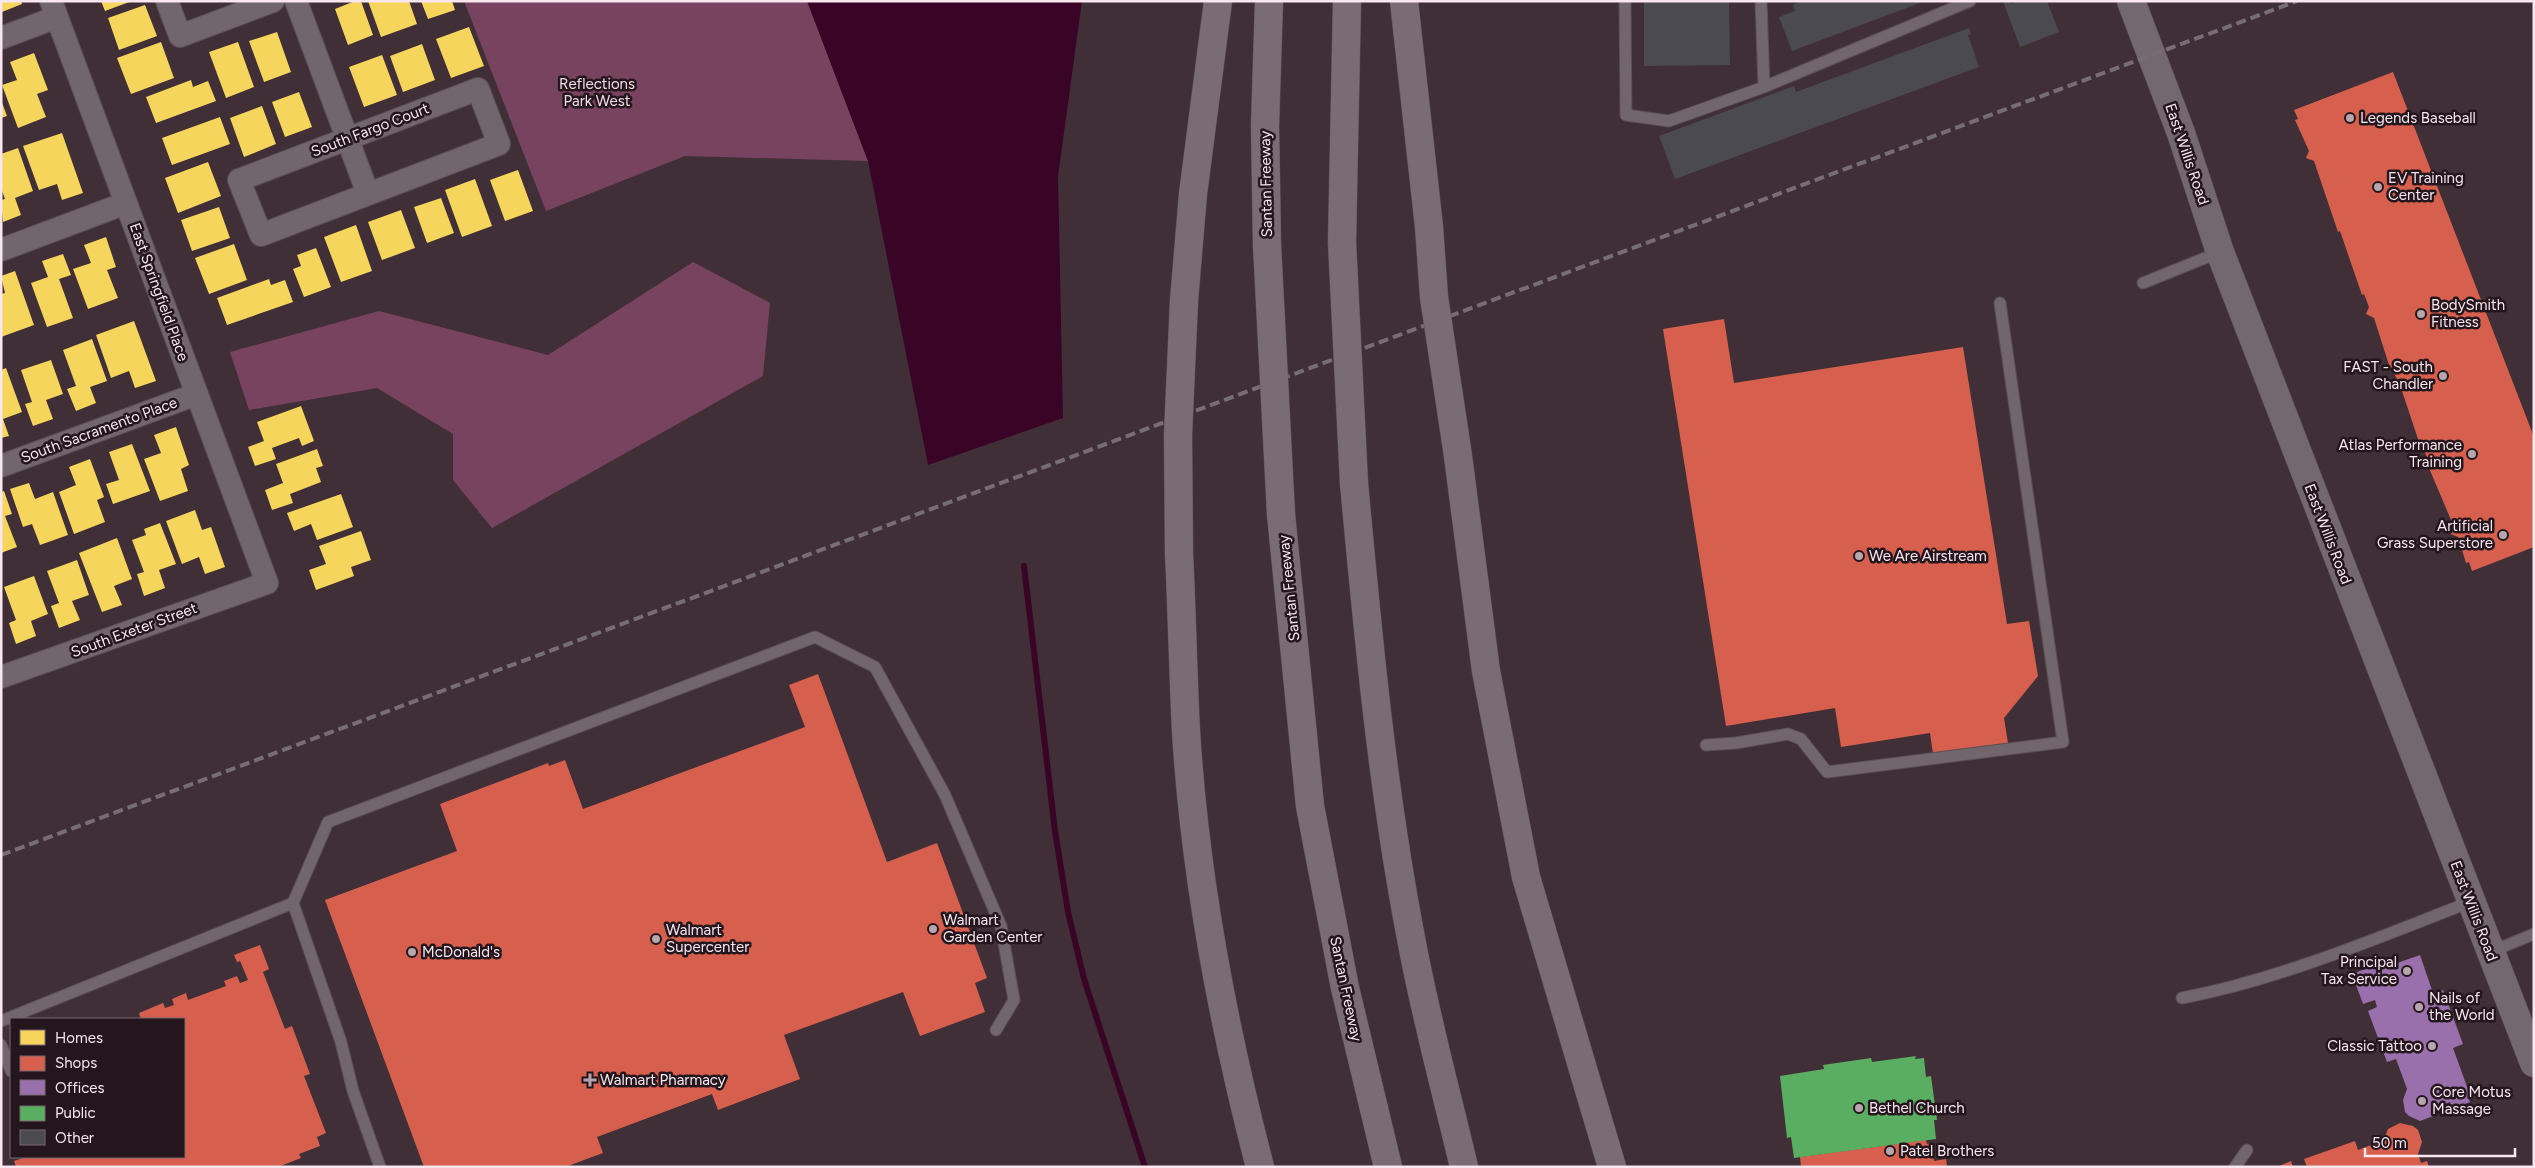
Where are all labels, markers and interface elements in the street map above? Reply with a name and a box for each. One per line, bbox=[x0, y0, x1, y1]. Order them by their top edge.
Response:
park label: Reflections Park West bbox=[559, 75, 635, 110]
street label: South Fargo Court bbox=[309, 99, 432, 161]
street label: East Willis Road bbox=[2161, 101, 2213, 207]
place label: Legends Baseball bbox=[2360, 109, 2476, 127]
marker: Legends Baseball bbox=[2344, 112, 2356, 124]
street label: Santan Freeway bbox=[1256, 130, 1276, 238]
place label: EV Training Center bbox=[2388, 169, 2464, 204]
marker: EV Training Center bbox=[2372, 181, 2384, 193]
street label: East Springfield Place bbox=[126, 220, 192, 364]
place label: BodySmith Fitness bbox=[2431, 296, 2505, 331]
marker: BodySmith Fitness bbox=[2415, 308, 2427, 320]
place label: FAST - South Chandler bbox=[2343, 358, 2433, 393]
marker: FAST - South Chandler bbox=[2437, 370, 2449, 382]
street label: South Sacramento Place bbox=[18, 393, 180, 467]
place label: Atlas Performance Training bbox=[2338, 436, 2462, 471]
marker: Atlas Performance Training bbox=[2466, 448, 2478, 460]
street label: East Willis Road bbox=[2301, 481, 2355, 587]
place label: Artificial Grass Superstore bbox=[2377, 517, 2493, 552]
marker: Artificial Grass Superstore bbox=[2497, 529, 2509, 541]
street label: Santan Freeway bbox=[1274, 534, 1304, 642]
place label: We Are Airstream bbox=[1869, 547, 1987, 565]
marker: We Are Airstream bbox=[1853, 550, 1865, 562]
street label: South Exeter Street bbox=[69, 599, 200, 661]
street label: East Willis Road bbox=[2447, 858, 2501, 964]
place label: Walmart Garden Center bbox=[943, 911, 1042, 946]
place label: Walmart Supercenter bbox=[666, 921, 749, 956]
marker: Walmart Garden Center bbox=[927, 923, 939, 935]
marker: Walmart Supercenter bbox=[650, 933, 662, 945]
street label: Santan Freeway bbox=[1326, 935, 1366, 1043]
place label: McDonald's bbox=[422, 943, 500, 961]
marker: McDonald's bbox=[406, 946, 418, 958]
place label: Principal Tax Service bbox=[2321, 953, 2397, 988]
marker: Principal Tax Service bbox=[2401, 965, 2413, 977]
place label: Nails of the World bbox=[2429, 989, 2495, 1024]
marker: Nails of the World bbox=[2413, 1001, 2425, 1013]
legend bbox=[10, 1018, 185, 1158]
text: Homes bbox=[55, 1029, 103, 1047]
place label: Classic Tattoo bbox=[2327, 1037, 2422, 1055]
marker: Classic Tattoo bbox=[2426, 1040, 2438, 1052]
text: Shops bbox=[55, 1054, 97, 1072]
place label: Walmart Pharmacy bbox=[600, 1071, 726, 1089]
marker: Walmart Pharmacy bbox=[584, 1074, 596, 1086]
text: Offices bbox=[55, 1079, 105, 1097]
place label: Core Motus Massage bbox=[2432, 1083, 2511, 1118]
marker: Core Motus Massage bbox=[2416, 1095, 2428, 1107]
place label: Bethel Church bbox=[1869, 1099, 1965, 1117]
marker: Bethel Church bbox=[1853, 1102, 1865, 1114]
text: Public bbox=[55, 1104, 96, 1122]
scale bar bbox=[2365, 1126, 2515, 1158]
text: Other bbox=[55, 1129, 94, 1147]
text: 50 m bbox=[2372, 1134, 2407, 1152]
place label: Patel Brothers bbox=[1900, 1142, 1994, 1160]
marker: Patel Brothers bbox=[1884, 1145, 1896, 1157]

